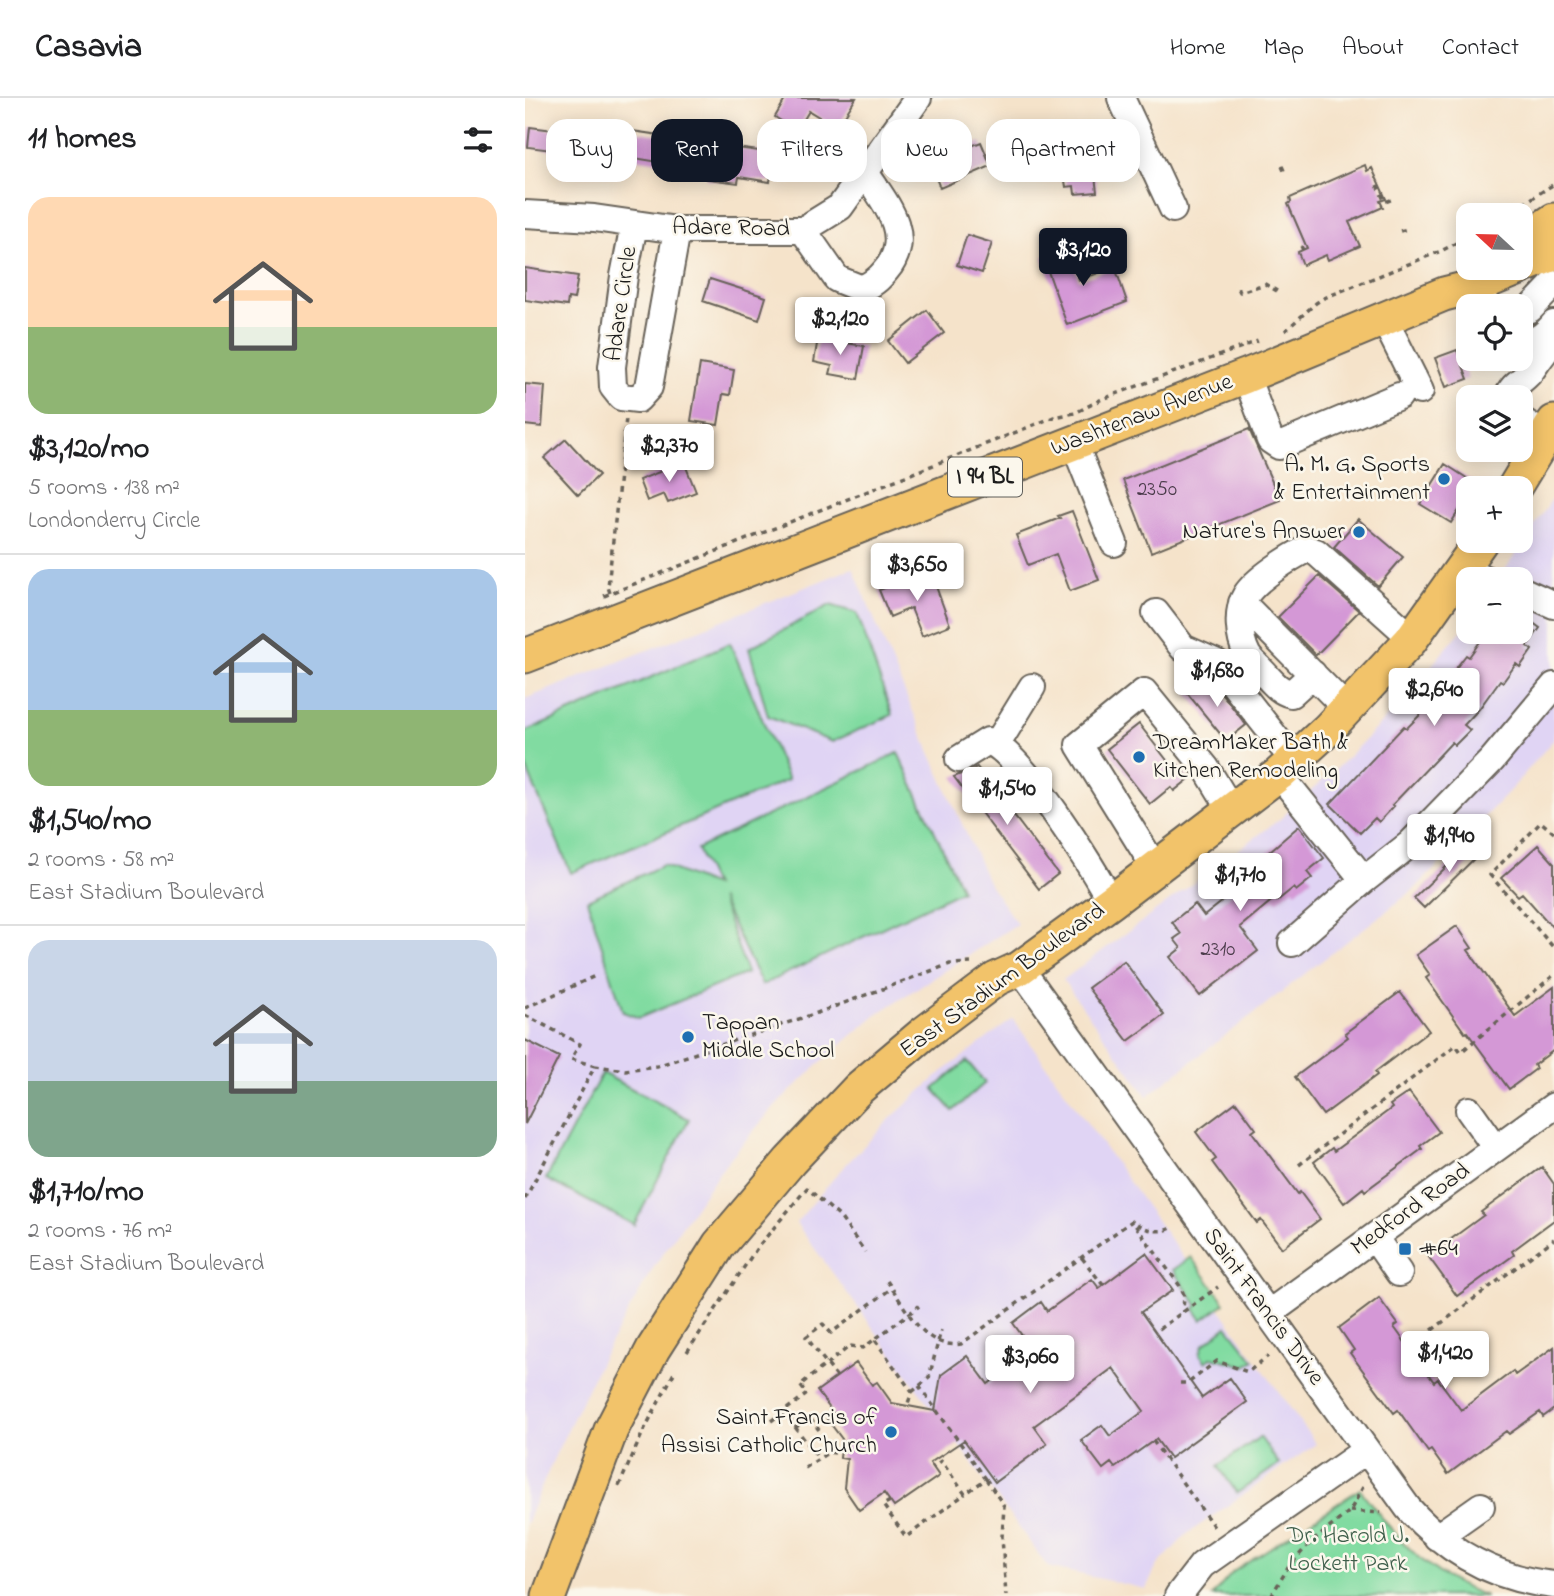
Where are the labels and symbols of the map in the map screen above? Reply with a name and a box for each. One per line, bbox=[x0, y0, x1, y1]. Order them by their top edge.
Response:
north arrow bbox=[1456, 203, 1533, 280]
street label: Adare Road bbox=[672, 210, 791, 248]
pin: $3,120 bbox=[1026, 228, 1140, 288]
street label: Adare Circle bbox=[597, 244, 647, 364]
pin: $2,120 bbox=[783, 298, 897, 357]
street label: Washtenaw Avenue bbox=[1046, 365, 1238, 467]
pin: $2,370 bbox=[612, 424, 726, 484]
place label: A. M. G. Sports & Entertainment bbox=[1274, 448, 1430, 511]
road number: I 94 BL bbox=[948, 458, 1022, 496]
marker: A. M. G. Sports & Entertainment bbox=[1436, 471, 1452, 487]
house number: 2350 bbox=[1137, 475, 1177, 505]
place label: Nature's Answer bbox=[1182, 515, 1346, 550]
marker: Nature's Answer bbox=[1351, 524, 1367, 540]
pin: $3,650 bbox=[860, 544, 974, 603]
pin: $1,680 bbox=[1160, 650, 1274, 709]
pin: $2,640 bbox=[1377, 668, 1491, 728]
place label: DreamMaker Bath & Kitchen Remodeling bbox=[1152, 726, 1348, 789]
marker: DreamMaker Bath & Kitchen Remodeling bbox=[1131, 749, 1147, 765]
pin: $1,540 bbox=[950, 768, 1064, 827]
pin: $1,940 bbox=[1392, 814, 1506, 874]
pin: $1,710 bbox=[1183, 854, 1297, 913]
street label: East Stadium Boulevard bbox=[893, 894, 1113, 1068]
house number: 2310 bbox=[1201, 935, 1235, 965]
place label: Tappan Middle School bbox=[702, 1006, 834, 1069]
marker: Tappan Middle School bbox=[680, 1029, 696, 1045]
street label: Medford Road bbox=[1344, 1154, 1478, 1265]
street label: Saint Francis Drive bbox=[1194, 1221, 1332, 1393]
place label: #64 bbox=[1419, 1232, 1458, 1267]
marker: #64 bbox=[1397, 1241, 1413, 1257]
pin: $1,420 bbox=[1388, 1332, 1502, 1391]
pin: $3,060 bbox=[973, 1336, 1087, 1395]
place label: Saint Francis of Assisi Catholic Church bbox=[661, 1401, 878, 1464]
marker: Saint Francis of Assisi Catholic Church bbox=[883, 1424, 899, 1440]
park label: Dr. Harold J. Lockett Park bbox=[1286, 1519, 1409, 1582]

